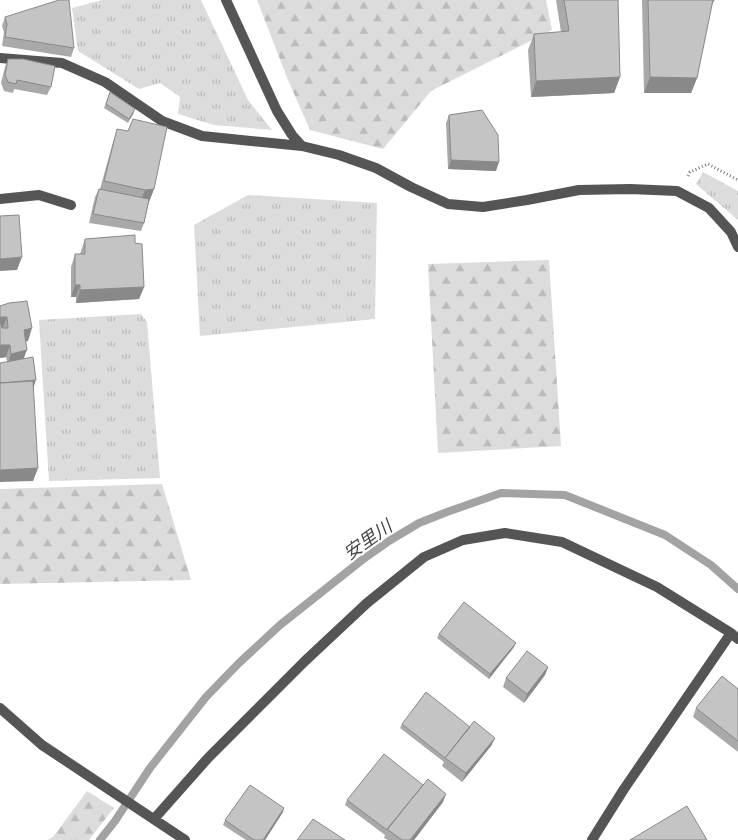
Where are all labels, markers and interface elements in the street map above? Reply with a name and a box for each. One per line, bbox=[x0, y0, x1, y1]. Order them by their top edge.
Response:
water label: 安里川 bbox=[339, 514, 397, 564]

